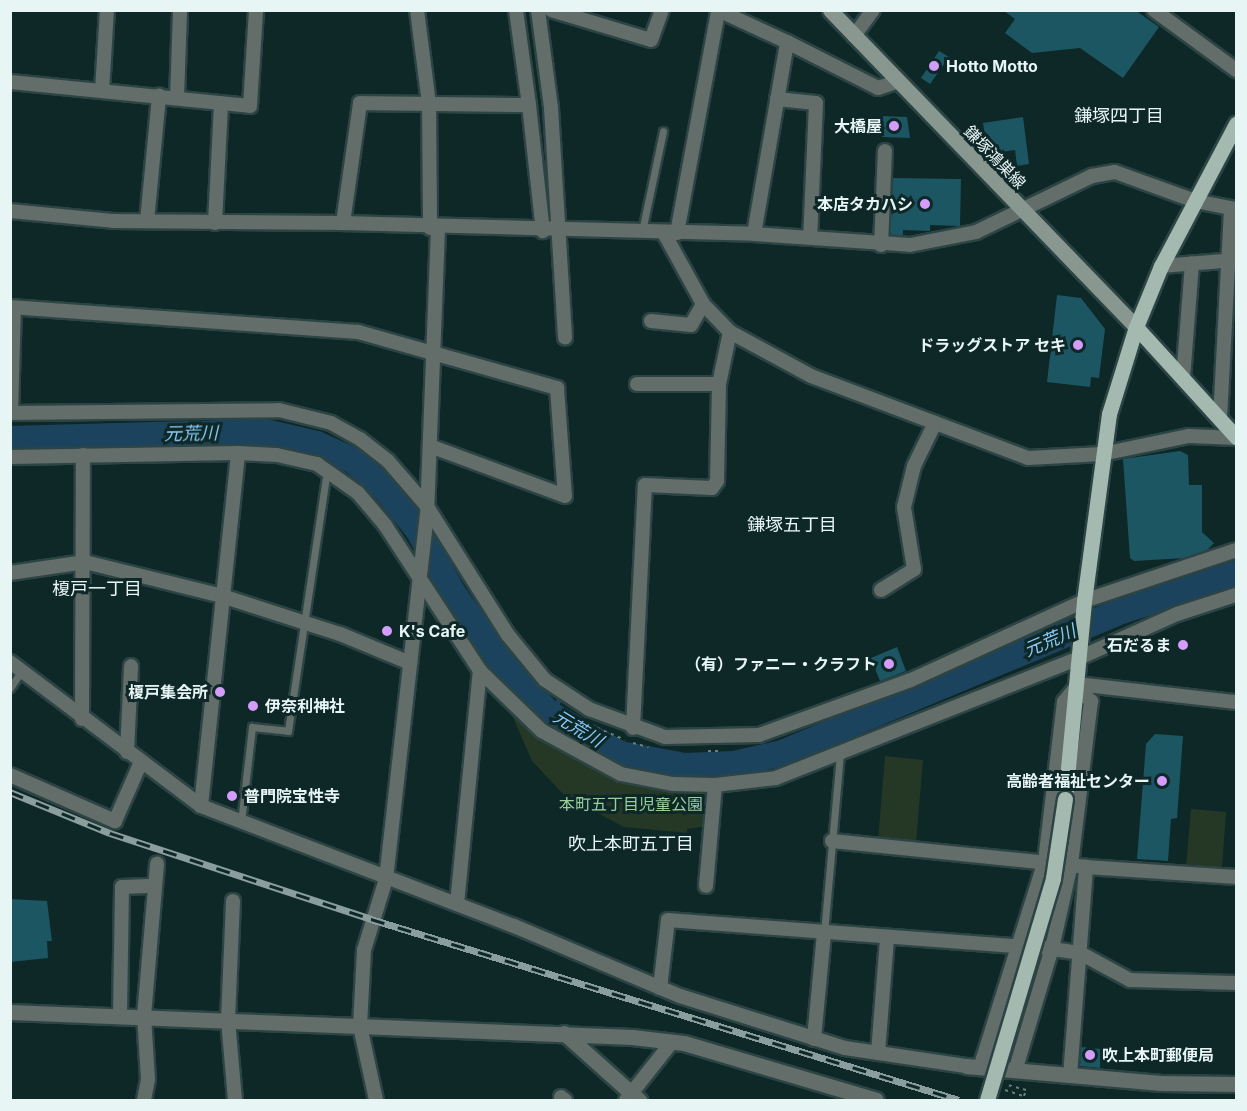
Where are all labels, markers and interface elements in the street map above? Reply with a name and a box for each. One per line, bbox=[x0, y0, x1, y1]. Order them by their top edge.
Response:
place label: Hotto Motto bbox=[946, 56, 1038, 76]
marker: Hotto Motto bbox=[927, 59, 941, 73]
district label: 鎌塚四丁目 bbox=[1074, 105, 1164, 127]
place label: 大橋屋 bbox=[834, 116, 882, 136]
marker: 大橋屋 bbox=[887, 119, 901, 133]
street label: 鎌塚鴻巣線 bbox=[960, 122, 1030, 192]
place label: 本店タカハシ bbox=[817, 194, 913, 214]
marker: 本店タカハシ bbox=[918, 197, 932, 211]
place label: ドラッグストア セキ bbox=[918, 335, 1066, 355]
marker: ドラッグストア セキ bbox=[1071, 338, 1085, 352]
water label: 元荒川 bbox=[164, 423, 218, 445]
district label: 鎌塚五丁目 bbox=[747, 514, 837, 536]
district label: 榎戸一丁目 bbox=[52, 578, 142, 600]
place label: K's Cafe bbox=[399, 621, 465, 641]
water label: 元荒川 bbox=[1021, 621, 1079, 661]
marker: K's Cafe bbox=[380, 624, 394, 638]
place label: 石だるま bbox=[1107, 635, 1171, 655]
marker: 石だるま bbox=[1176, 638, 1190, 652]
place label: （有）ファニー・クラフト bbox=[685, 654, 877, 674]
marker: （有）ファニー・クラフト bbox=[882, 657, 896, 671]
place label: 榎戸集会所 bbox=[128, 682, 208, 702]
marker: 榎戸集会所 bbox=[213, 685, 227, 699]
place label: 伊奈利神社 bbox=[265, 696, 345, 716]
marker: 伊奈利神社 bbox=[246, 699, 260, 713]
water label: 元荒川 bbox=[549, 706, 607, 752]
place label: 高齢者福祉センター bbox=[1006, 771, 1150, 791]
marker: 高齢者福祉センター bbox=[1155, 774, 1169, 788]
place label: 普門院宝性寺 bbox=[244, 786, 340, 806]
marker: 普門院宝性寺 bbox=[225, 789, 239, 803]
park label: 本町五丁目児童公園 bbox=[559, 794, 703, 814]
district label: 吹上本町五丁目 bbox=[568, 833, 694, 855]
place label: 吹上本町郵便局 bbox=[1102, 1045, 1214, 1065]
marker: 吹上本町郵便局 bbox=[1083, 1048, 1097, 1062]

